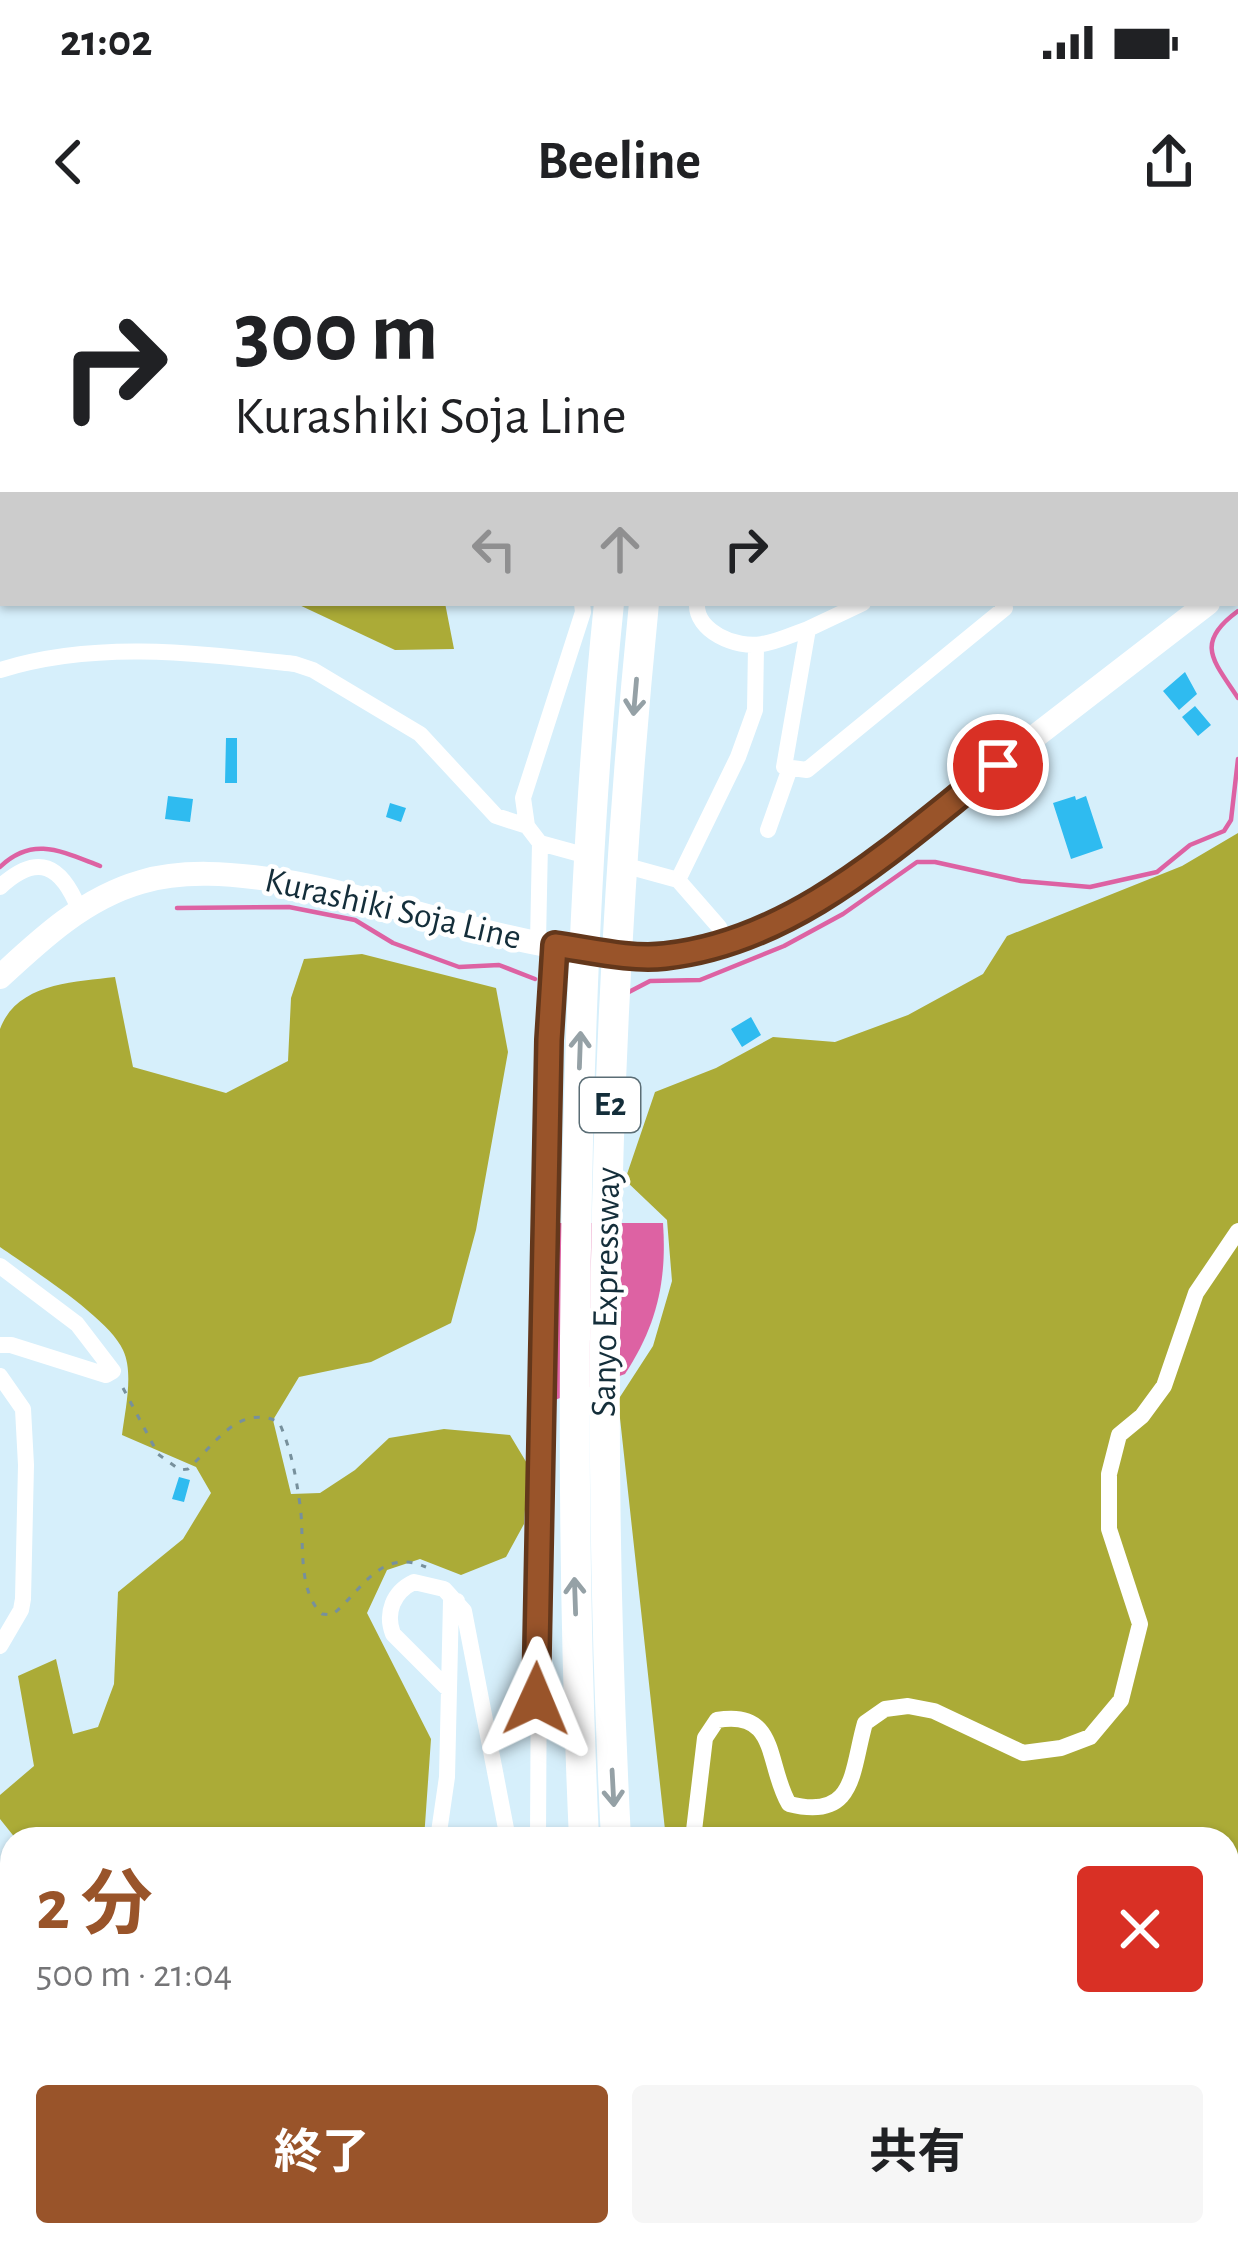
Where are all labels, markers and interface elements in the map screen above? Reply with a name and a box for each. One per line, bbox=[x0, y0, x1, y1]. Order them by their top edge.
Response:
text: 21:02 bbox=[60, 19, 152, 64]
icon: back bbox=[36, 129, 102, 195]
icon: share bbox=[1136, 129, 1202, 195]
text: Beeline bbox=[537, 135, 701, 189]
icon: right bbox=[36, 288, 192, 444]
text: 300 m bbox=[234, 292, 438, 376]
text: Kurashiki Soja Line bbox=[234, 390, 627, 444]
icon: left bbox=[461, 516, 527, 582]
icon: ahead bbox=[587, 516, 653, 582]
icon: right bbox=[713, 516, 779, 582]
one-way arrow bbox=[623, 677, 646, 716]
pin bbox=[947, 714, 1049, 816]
icon: arrive bbox=[965, 732, 1031, 798]
street label: Kurashiki Soja Line bbox=[261, 862, 525, 956]
one-way arrow bbox=[568, 1031, 591, 1070]
road number: E2 bbox=[580, 1078, 640, 1132]
street label: Sanyo Expressway bbox=[586, 1167, 626, 1417]
one-way arrow bbox=[564, 1577, 587, 1616]
position arrow bbox=[473, 1636, 599, 1762]
one-way arrow bbox=[602, 1768, 625, 1807]
button: close bbox=[1077, 1866, 1203, 1992]
text: 2 分 bbox=[36, 1870, 153, 1942]
text: 500 m · 21:04 bbox=[36, 1955, 232, 1994]
button: 終了 bbox=[36, 2085, 608, 2223]
button: 共有 bbox=[632, 2085, 1203, 2223]

